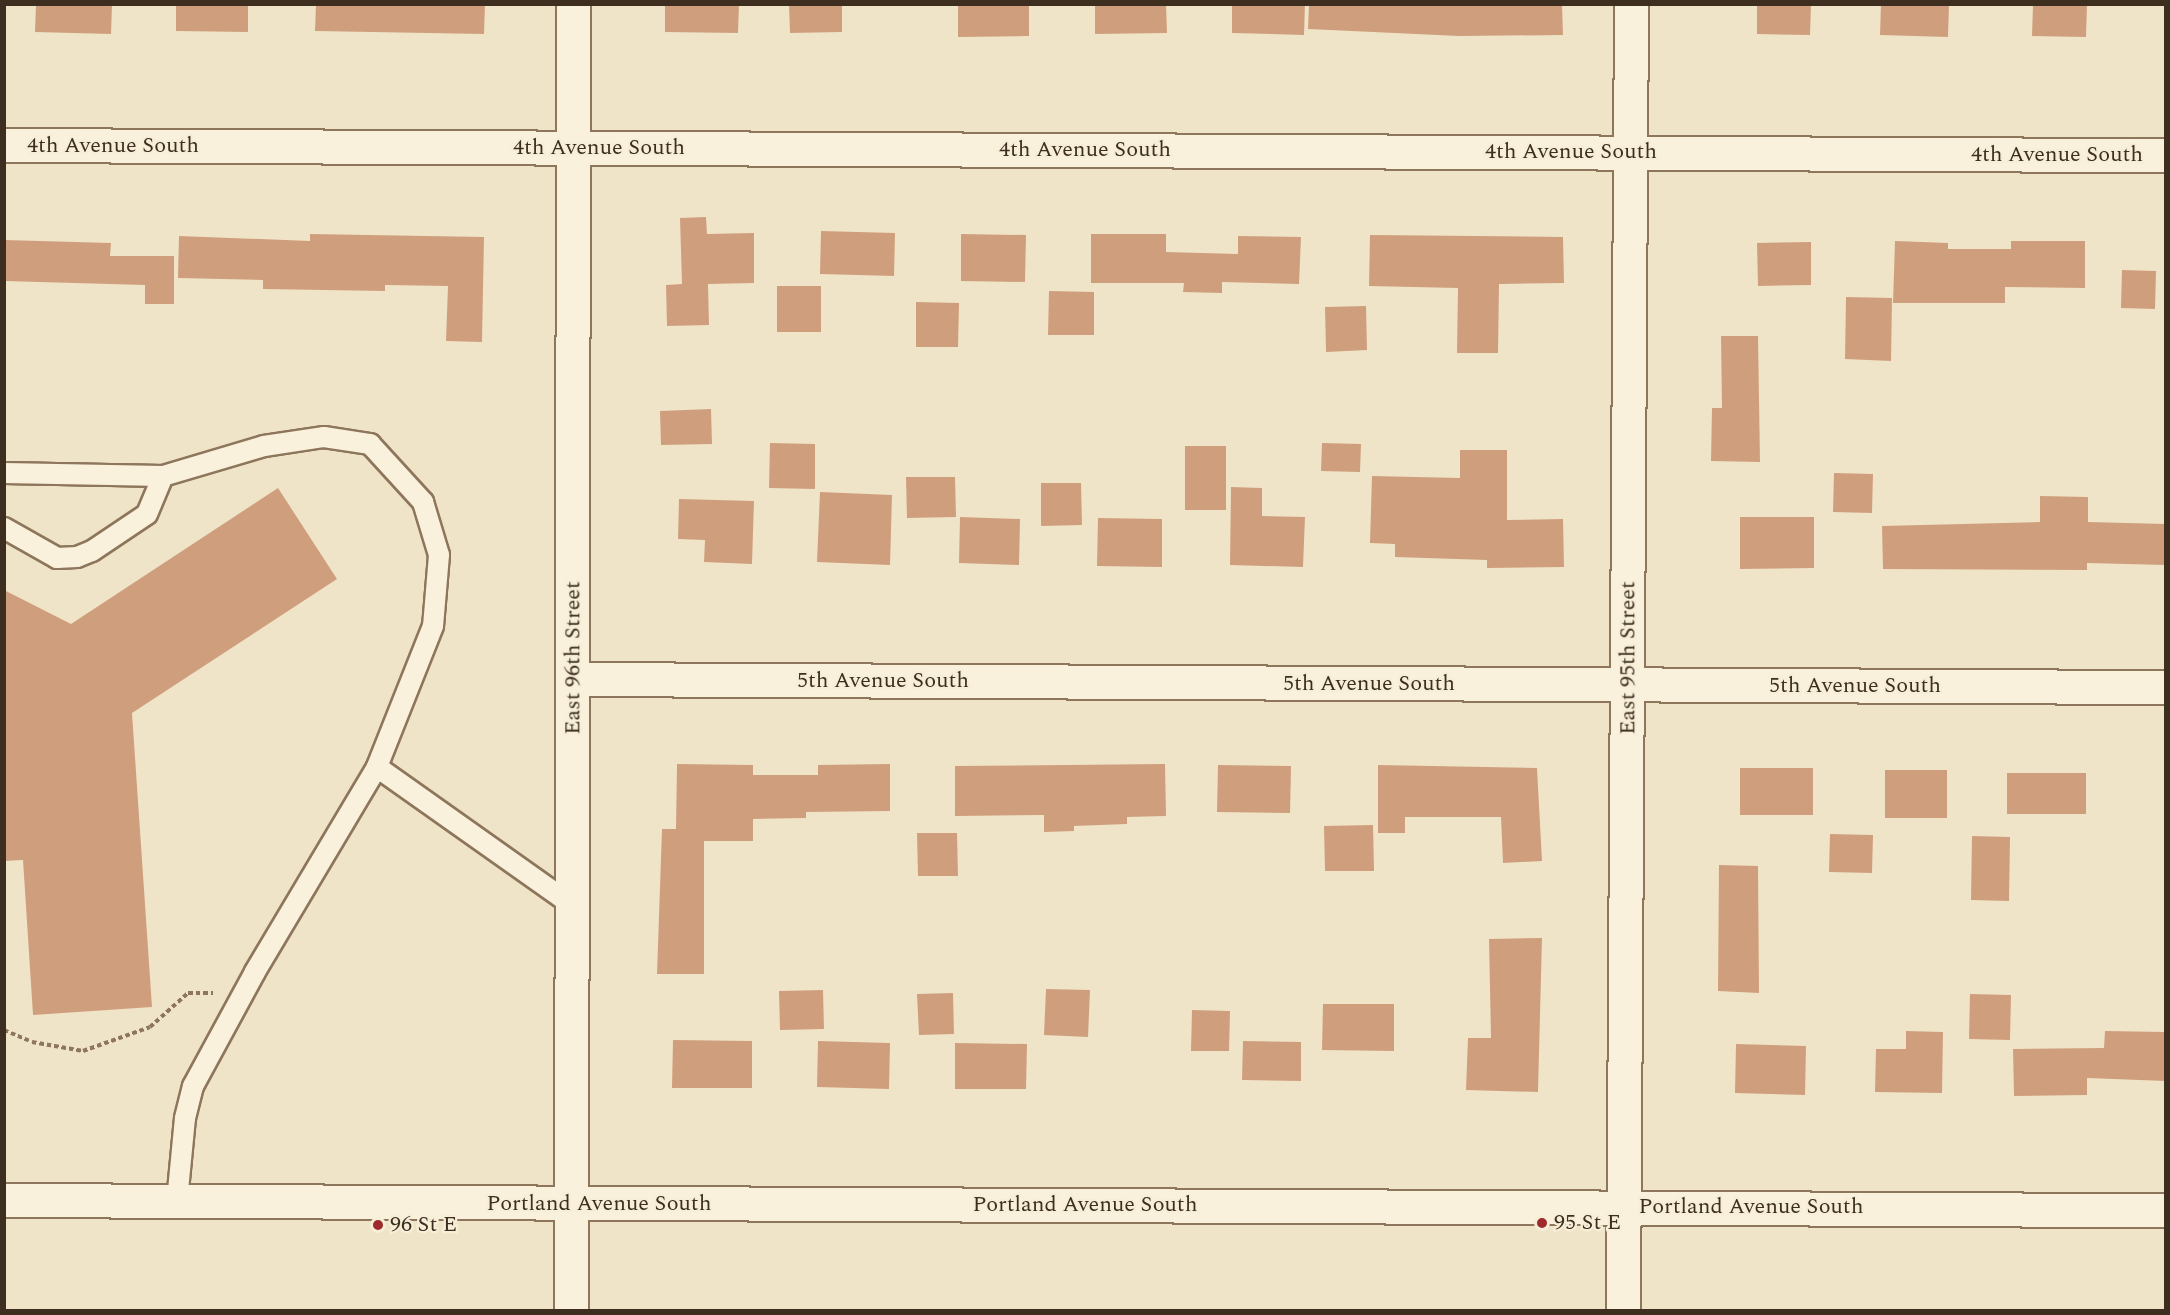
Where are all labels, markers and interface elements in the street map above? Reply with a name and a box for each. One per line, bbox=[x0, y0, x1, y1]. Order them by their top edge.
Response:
street label: 4th Avenue South bbox=[27, 133, 199, 159]
street label: 4th Avenue South bbox=[513, 135, 685, 161]
street label: 4th Avenue South bbox=[999, 137, 1171, 163]
street label: 4th Avenue South bbox=[1485, 139, 1657, 165]
street label: 4th Avenue South bbox=[1971, 142, 2143, 168]
street label: East 96th Street bbox=[560, 581, 586, 735]
street label: East 95th Street bbox=[1615, 581, 1641, 735]
street label: 5th Avenue South bbox=[797, 668, 969, 694]
street label: 5th Avenue South bbox=[1283, 671, 1455, 697]
street label: 5th Avenue South bbox=[1769, 673, 1941, 699]
street label: Portland Avenue South bbox=[487, 1191, 711, 1217]
street label: Portland Avenue South bbox=[973, 1192, 1197, 1218]
street label: Portland Avenue South bbox=[1639, 1194, 1863, 1220]
place label: 95 St E bbox=[1554, 1210, 1621, 1236]
place label: 96 St E bbox=[390, 1212, 457, 1238]
marker: 95 St E bbox=[1535, 1216, 1549, 1230]
marker: 96 St E bbox=[371, 1218, 385, 1232]

